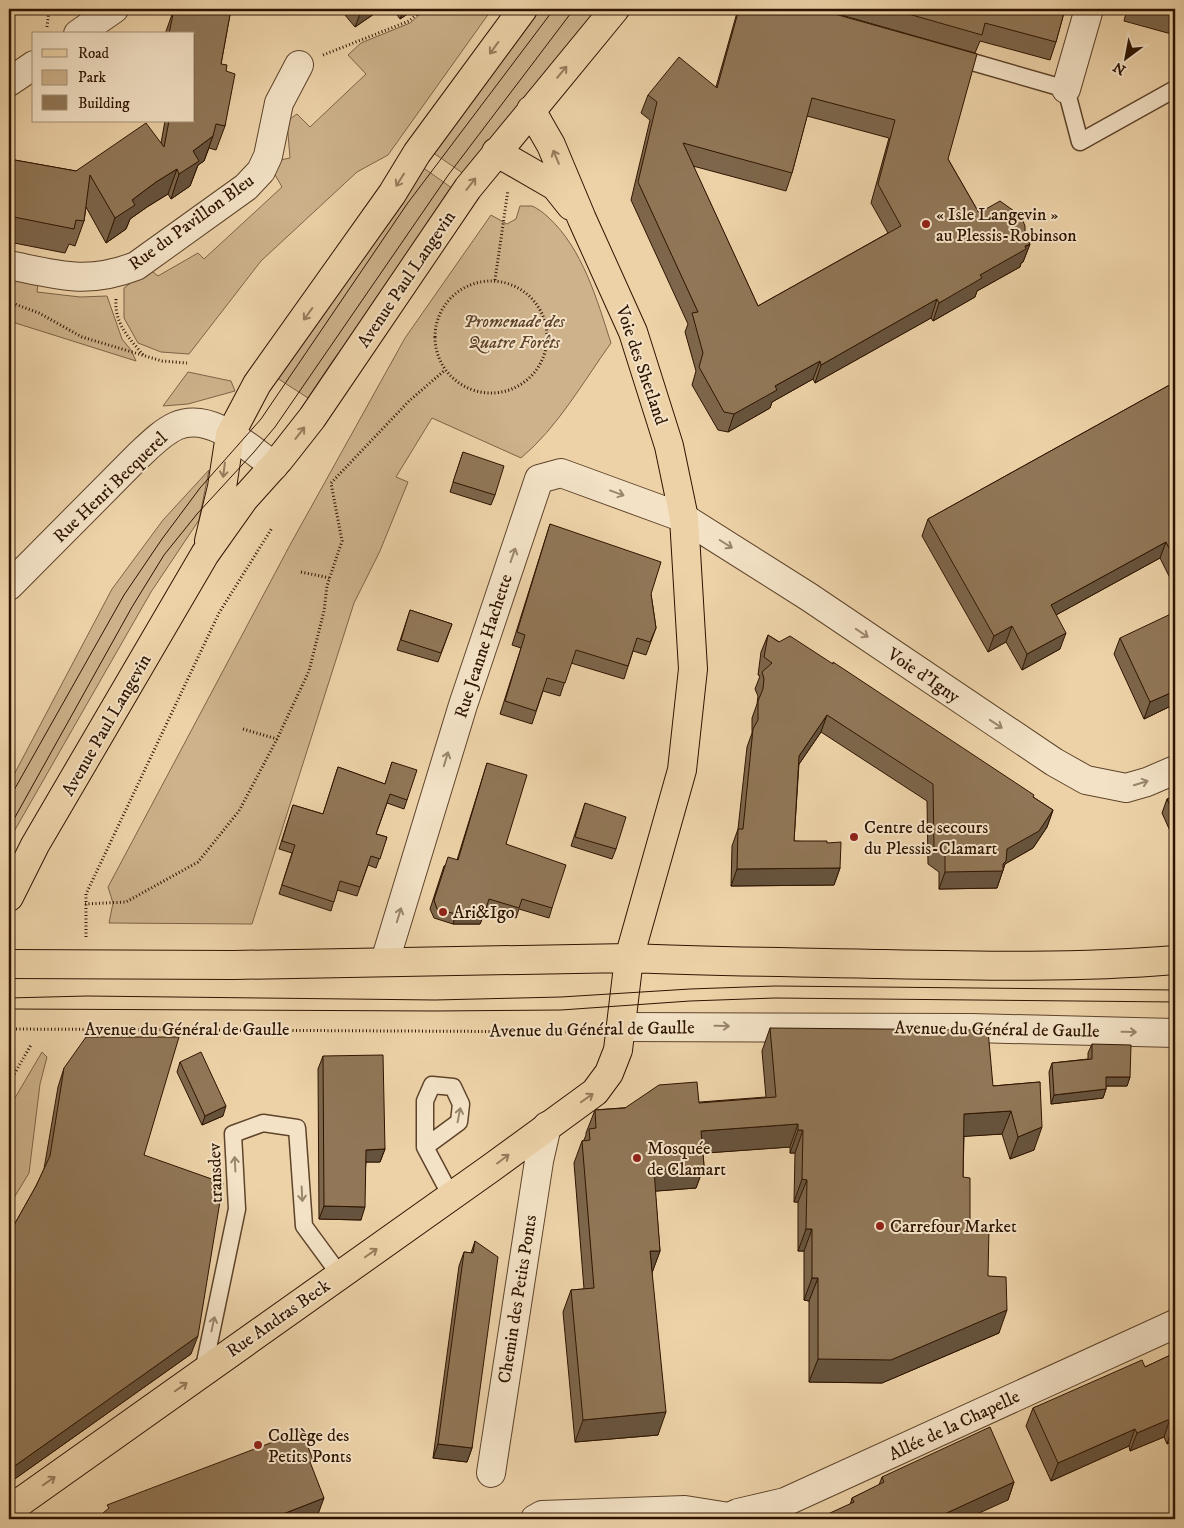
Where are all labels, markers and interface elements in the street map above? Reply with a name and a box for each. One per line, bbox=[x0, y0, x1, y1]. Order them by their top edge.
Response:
legend bbox=[32, 32, 195, 122]
north arrow bbox=[1102, 32, 1152, 82]
one-way arrow bbox=[489, 41, 500, 54]
text: Road bbox=[78, 44, 110, 63]
text: N bbox=[1110, 57, 1129, 79]
one-way arrow bbox=[556, 66, 567, 79]
text: Park bbox=[78, 68, 107, 87]
text: Building bbox=[78, 94, 130, 113]
one-way arrow bbox=[551, 150, 560, 165]
street label: Rue du Pavillon Bleu bbox=[125, 170, 259, 276]
one-way arrow bbox=[395, 173, 405, 187]
one-way arrow bbox=[466, 177, 476, 191]
place label: « Isle Langevin » au Plessis-Robinson bbox=[936, 204, 1077, 247]
street label: Avenue Paul Langevin bbox=[353, 207, 461, 352]
marker: « Isle Langevin » au Plessis-Robinson bbox=[920, 218, 932, 230]
street label: Voie des Shetland bbox=[610, 302, 672, 428]
one-way arrow bbox=[303, 307, 313, 321]
park label: Promenade des Quatre Forêts bbox=[463, 311, 565, 354]
street label: Rue Henri Becquerel bbox=[49, 427, 173, 548]
one-way arrow bbox=[295, 427, 306, 440]
one-way arrow bbox=[219, 462, 229, 478]
one-way arrow bbox=[609, 489, 624, 498]
one-way arrow bbox=[718, 539, 732, 549]
one-way arrow bbox=[509, 547, 519, 563]
street label: Rue Jeanne Hachette bbox=[450, 571, 518, 721]
one-way arrow bbox=[855, 628, 869, 638]
street label: Voie d'Igny bbox=[882, 643, 964, 708]
street label: Avenue Paul Langevin bbox=[57, 650, 157, 800]
one-way arrow bbox=[989, 719, 1003, 729]
one-way arrow bbox=[442, 752, 452, 768]
one-way arrow bbox=[1133, 778, 1149, 788]
place label: Centre de secours du Plessis-Clamart bbox=[864, 817, 998, 860]
marker: Centre de secours du Plessis-Clamart bbox=[848, 831, 860, 843]
place label: Ari&Igo bbox=[453, 902, 515, 924]
marker: Ari&Igo bbox=[437, 906, 449, 918]
one-way arrow bbox=[394, 907, 404, 923]
street label: Avenue du Général de Gaulle bbox=[489, 1017, 695, 1043]
street label: Avenue du Général de Gaulle bbox=[894, 1017, 1100, 1043]
street label: Avenue du Général de Gaulle bbox=[84, 1019, 290, 1041]
one-way arrow bbox=[714, 1022, 730, 1031]
one-way arrow bbox=[1121, 1027, 1137, 1036]
one-way arrow bbox=[580, 1093, 594, 1103]
one-way arrow bbox=[454, 1108, 464, 1124]
place label: Mosquée de Clamart bbox=[647, 1138, 726, 1181]
street label: transdev bbox=[204, 1143, 228, 1203]
marker: Mosquée de Clamart bbox=[631, 1152, 643, 1164]
one-way arrow bbox=[496, 1154, 510, 1164]
one-way arrow bbox=[230, 1156, 239, 1172]
one-way arrow bbox=[298, 1185, 307, 1201]
street label: Chemin des Petits Ponts bbox=[494, 1213, 542, 1385]
place label: Carrefour Market bbox=[890, 1216, 1017, 1238]
marker: Carrefour Market bbox=[874, 1220, 886, 1232]
one-way arrow bbox=[364, 1248, 378, 1258]
street label: Rue Andras Beck bbox=[223, 1275, 335, 1363]
one-way arrow bbox=[209, 1317, 218, 1333]
one-way arrow bbox=[174, 1382, 188, 1392]
street label: Allée de la Chapelle bbox=[885, 1386, 1023, 1466]
place label: Collège des Petits Ponts bbox=[268, 1425, 352, 1468]
marker: Collège des Petits Ponts bbox=[252, 1439, 264, 1451]
one-way arrow bbox=[41, 1476, 55, 1486]

